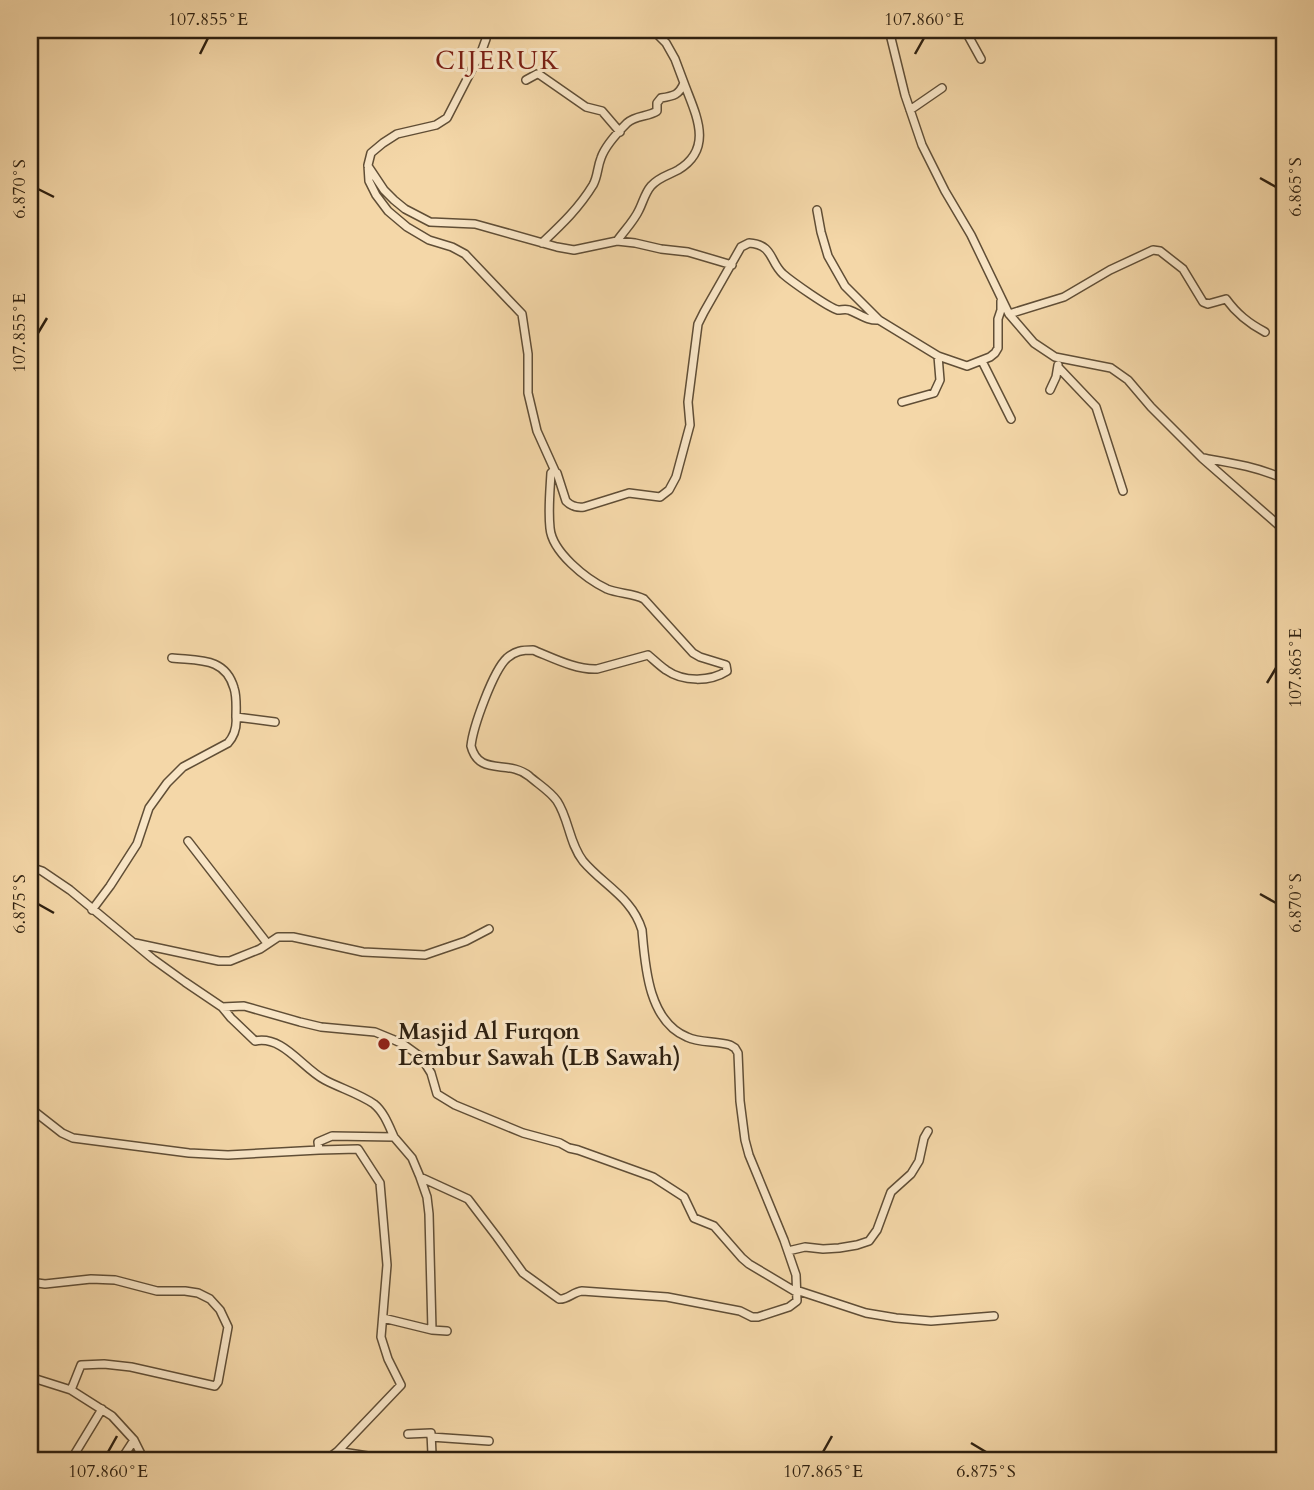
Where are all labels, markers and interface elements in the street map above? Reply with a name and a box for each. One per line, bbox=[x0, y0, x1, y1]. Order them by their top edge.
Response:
text: 107.855°E bbox=[168, 7, 248, 32]
text: 107.860°E bbox=[884, 7, 964, 32]
district label: CIJERUK bbox=[435, 43, 561, 78]
text: 6.865°S bbox=[1283, 157, 1308, 217]
text: 6.870°S bbox=[7, 159, 32, 219]
text: 107.855°E bbox=[7, 293, 32, 373]
text: 107.865°E bbox=[1283, 628, 1308, 708]
text: 6.870°S bbox=[1283, 873, 1308, 933]
text: 6.875°S bbox=[7, 874, 32, 934]
place label: Masjid Al Furqon Lembur Sawah (LB Sawah) bbox=[398, 1016, 681, 1073]
marker: Masjid Al Furqon Lembur Sawah (LB Sawah) bbox=[376, 1036, 392, 1052]
text: 107.860°E bbox=[68, 1459, 148, 1484]
text: 107.865°E bbox=[783, 1459, 863, 1484]
text: 6.875°S bbox=[956, 1459, 1016, 1484]

